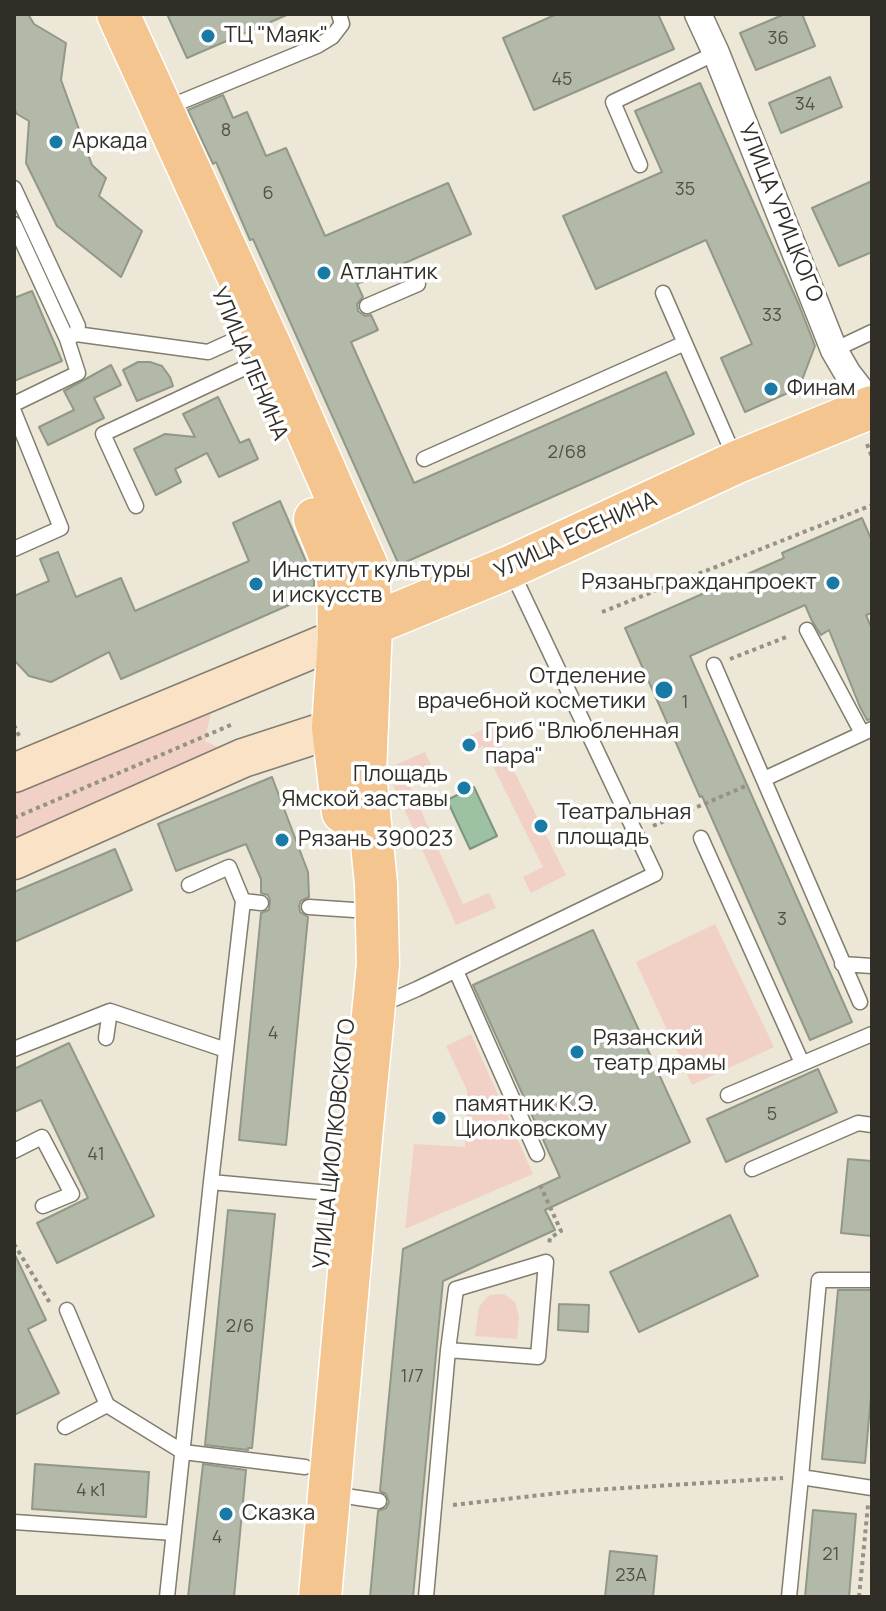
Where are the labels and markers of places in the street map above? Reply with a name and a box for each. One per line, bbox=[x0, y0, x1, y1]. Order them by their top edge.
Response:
place label: ТЦ "Маяк" bbox=[224, 23, 328, 49]
marker: ТЦ "Маяк" bbox=[199, 27, 217, 45]
place label: Аркада bbox=[72, 129, 147, 155]
marker: Аркада bbox=[47, 133, 65, 151]
place label: Атлантик bbox=[340, 260, 437, 286]
marker: Атлантик bbox=[315, 264, 333, 282]
place label: Финам bbox=[787, 376, 856, 402]
marker: Финам bbox=[762, 380, 780, 398]
place label: Институт культуры и искусств bbox=[272, 558, 471, 610]
place label: Рязаньгражданпроект bbox=[581, 570, 817, 596]
marker: Рязаньгражданпроект bbox=[824, 574, 842, 592]
marker: Институт культуры и искусств bbox=[247, 575, 265, 593]
place label: Отделение врачебной косметики bbox=[417, 664, 646, 716]
marker: Отделение врачебной косметики bbox=[653, 679, 675, 701]
place label: Гриб "Влюбленная пара" bbox=[485, 719, 679, 770]
marker: Гриб "Влюбленная пара" bbox=[460, 736, 478, 754]
place label: Площадь Ямской заставы bbox=[281, 762, 448, 814]
marker: Площадь Ямской заставы bbox=[455, 779, 473, 797]
place label: Театральная площадь bbox=[557, 800, 691, 852]
marker: Театральная площадь bbox=[532, 817, 550, 835]
place label: Рязань 390023 bbox=[298, 827, 453, 853]
marker: Рязань 390023 bbox=[273, 831, 291, 849]
place label: Рязанский театр драмы bbox=[593, 1026, 726, 1078]
marker: Рязанский театр драмы bbox=[568, 1043, 586, 1061]
place label: памятник К.Э. Циолковскому bbox=[455, 1092, 607, 1144]
marker: памятник К.Э. Циолковскому bbox=[430, 1109, 448, 1127]
place label: Сказка bbox=[242, 1501, 315, 1527]
marker: Сказка bbox=[217, 1505, 235, 1523]

